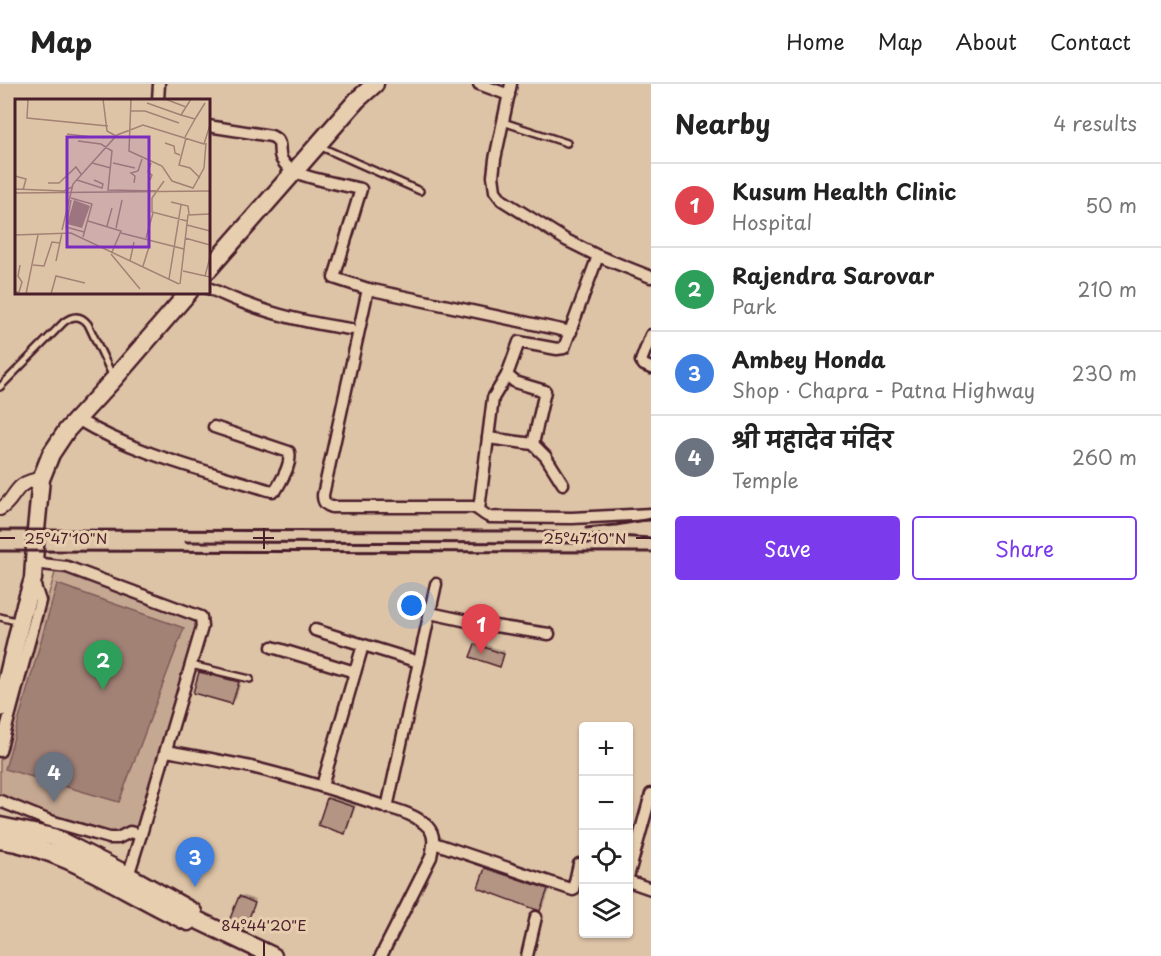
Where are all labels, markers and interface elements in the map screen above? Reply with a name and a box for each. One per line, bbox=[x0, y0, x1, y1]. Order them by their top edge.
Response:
text: Map bbox=[30, 20, 92, 63]
text: Home bbox=[786, 25, 845, 57]
text: Map bbox=[878, 25, 923, 57]
text: About bbox=[956, 25, 1017, 57]
text: Contact bbox=[1050, 25, 1131, 57]
inset map bbox=[15, 99, 210, 294]
text: Nearby bbox=[675, 104, 770, 143]
text: 4 results bbox=[1053, 108, 1137, 138]
text: Kusum Health Clinic bbox=[732, 174, 957, 207]
text: 1 bbox=[690, 190, 699, 220]
text: 50 m bbox=[1085, 190, 1137, 220]
text: Hospital bbox=[732, 207, 812, 237]
text: Rajendra Sarovar bbox=[732, 258, 934, 291]
text: 2 bbox=[687, 274, 702, 304]
text: 210 m bbox=[1078, 274, 1137, 304]
text: Park bbox=[732, 291, 777, 321]
text: Ambey Honda bbox=[732, 342, 886, 375]
text: 3 bbox=[688, 358, 701, 388]
text: 230 m bbox=[1072, 358, 1137, 388]
text: Shop · Chapra - Patna Highway bbox=[732, 375, 1035, 405]
text: श्री महादेव मंदिर bbox=[732, 422, 893, 455]
text: 4 bbox=[688, 442, 701, 472]
text: 260 m bbox=[1072, 442, 1137, 472]
text: Temple bbox=[732, 465, 799, 495]
button: Save bbox=[675, 516, 900, 580]
button: Share bbox=[912, 516, 1137, 580]
text: 25°47'10"N bbox=[25, 526, 107, 549]
text: 25°47'10"N bbox=[544, 526, 626, 549]
your location bbox=[397, 591, 426, 620]
pin: 1 bbox=[462, 604, 500, 654]
pin: 2 bbox=[84, 640, 122, 690]
map controls bbox=[579, 722, 633, 938]
button: + bbox=[579, 722, 633, 776]
pin: 4 bbox=[34, 752, 74, 802]
button: − bbox=[579, 776, 633, 830]
button: locate bbox=[579, 830, 633, 884]
pin: 3 bbox=[176, 838, 214, 887]
button: layers bbox=[579, 884, 633, 938]
text: 84°44'20"E bbox=[221, 913, 307, 936]

